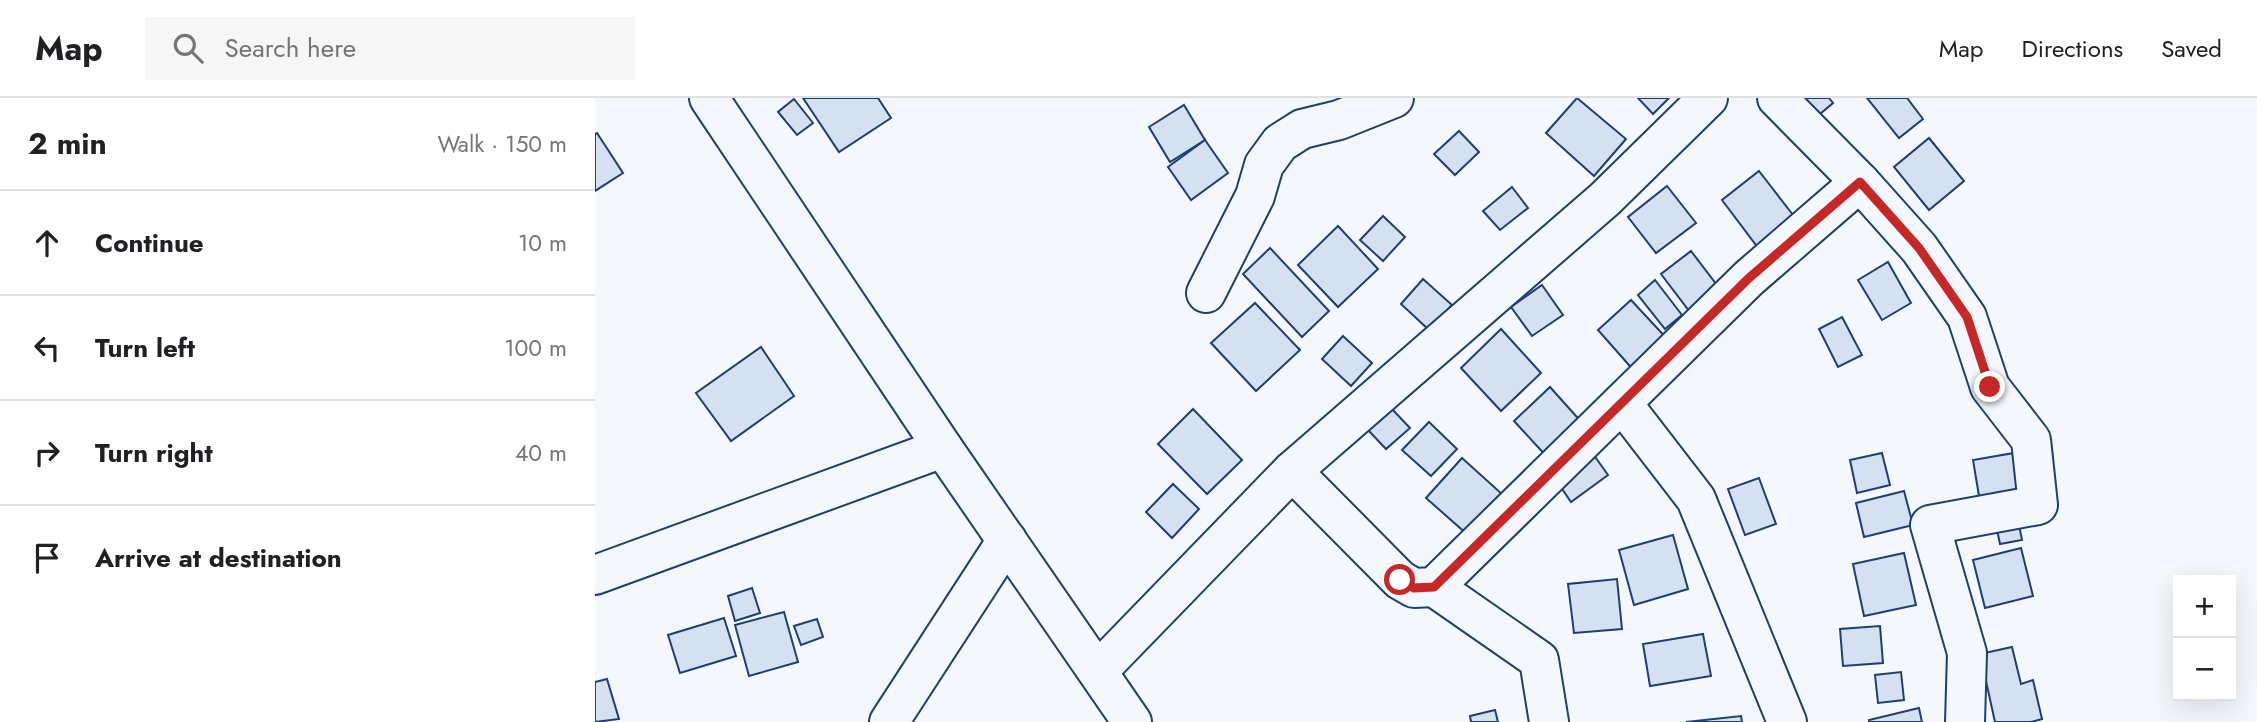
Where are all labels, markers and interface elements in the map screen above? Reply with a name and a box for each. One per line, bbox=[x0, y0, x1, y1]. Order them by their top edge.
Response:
search box bbox=[145, 17, 635, 80]
text: Map bbox=[35, 25, 103, 72]
icon: search bbox=[169, 29, 207, 67]
text: Search here bbox=[225, 29, 356, 67]
text: Map bbox=[1939, 31, 1984, 66]
text: Directions bbox=[2022, 31, 2123, 66]
text: Saved bbox=[2161, 31, 2222, 66]
text: 2 min bbox=[28, 122, 107, 165]
text: Walk · 150 m bbox=[437, 127, 567, 161]
icon: ahead bbox=[28, 224, 66, 262]
text: Continue bbox=[95, 224, 204, 262]
text: 10 m bbox=[518, 226, 567, 260]
icon: left bbox=[28, 329, 66, 367]
text: Turn left bbox=[95, 329, 195, 367]
text: 100 m bbox=[504, 331, 567, 365]
route end bbox=[1974, 371, 2005, 402]
icon: right bbox=[28, 434, 66, 472]
text: Turn right bbox=[95, 434, 213, 472]
text: 40 m bbox=[515, 436, 567, 470]
icon: arrive bbox=[28, 539, 66, 577]
text: Arrive at destination bbox=[95, 539, 342, 577]
route start bbox=[1384, 564, 1415, 595]
map controls bbox=[2173, 575, 2236, 701]
button: + bbox=[2173, 575, 2236, 638]
button: − bbox=[2173, 638, 2236, 701]

